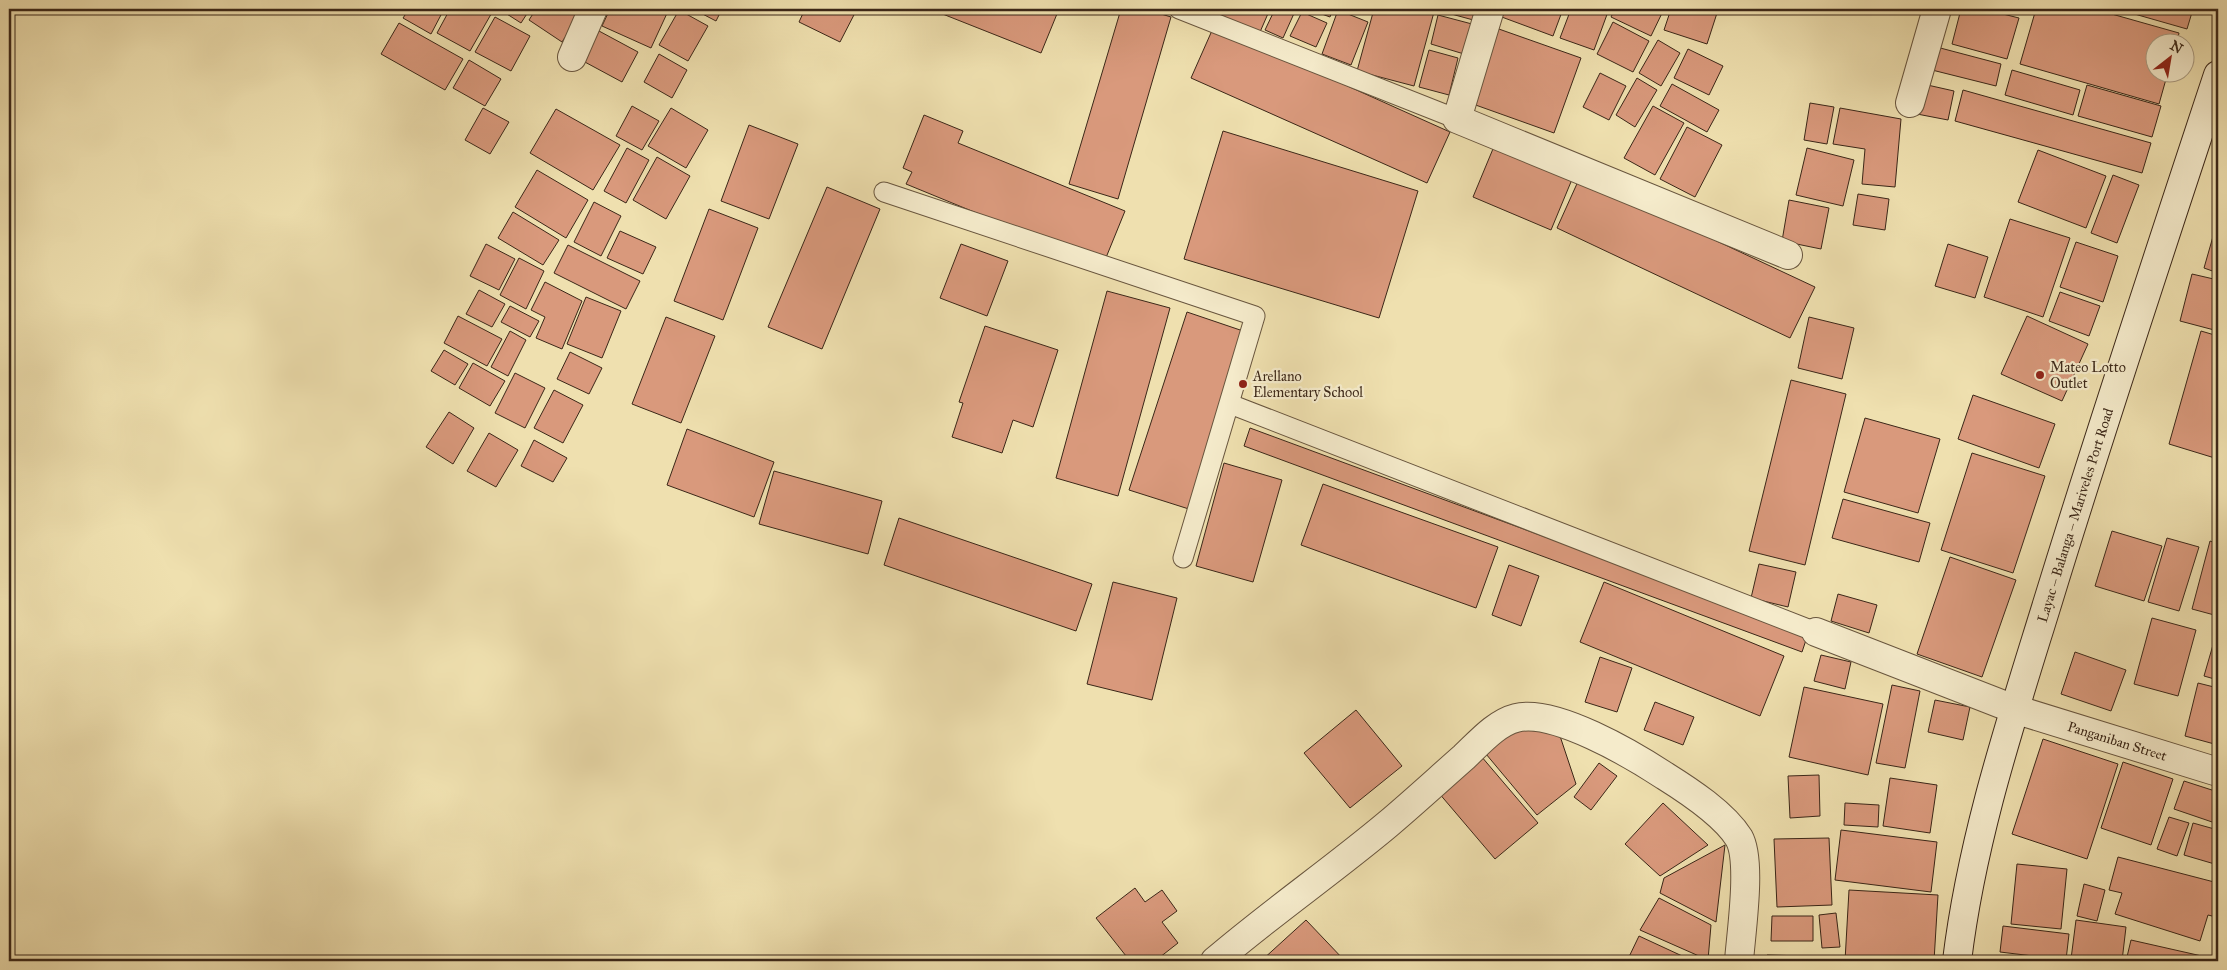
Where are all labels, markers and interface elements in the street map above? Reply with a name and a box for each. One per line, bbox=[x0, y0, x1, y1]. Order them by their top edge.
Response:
north arrow bbox=[2144, 32, 2194, 82]
text: N bbox=[2167, 37, 2186, 58]
place label: Mateo Lotto Outlet bbox=[2050, 359, 2126, 392]
place label: Arellano Elementary School bbox=[1252, 368, 1363, 401]
marker: Mateo Lotto Outlet bbox=[2034, 369, 2046, 381]
marker: Arellano Elementary School bbox=[1237, 378, 1249, 390]
street label: Layac – Balanga – Mariveles Port Road bbox=[2034, 406, 2117, 624]
street label: Panganiban Street bbox=[2065, 718, 2169, 765]

